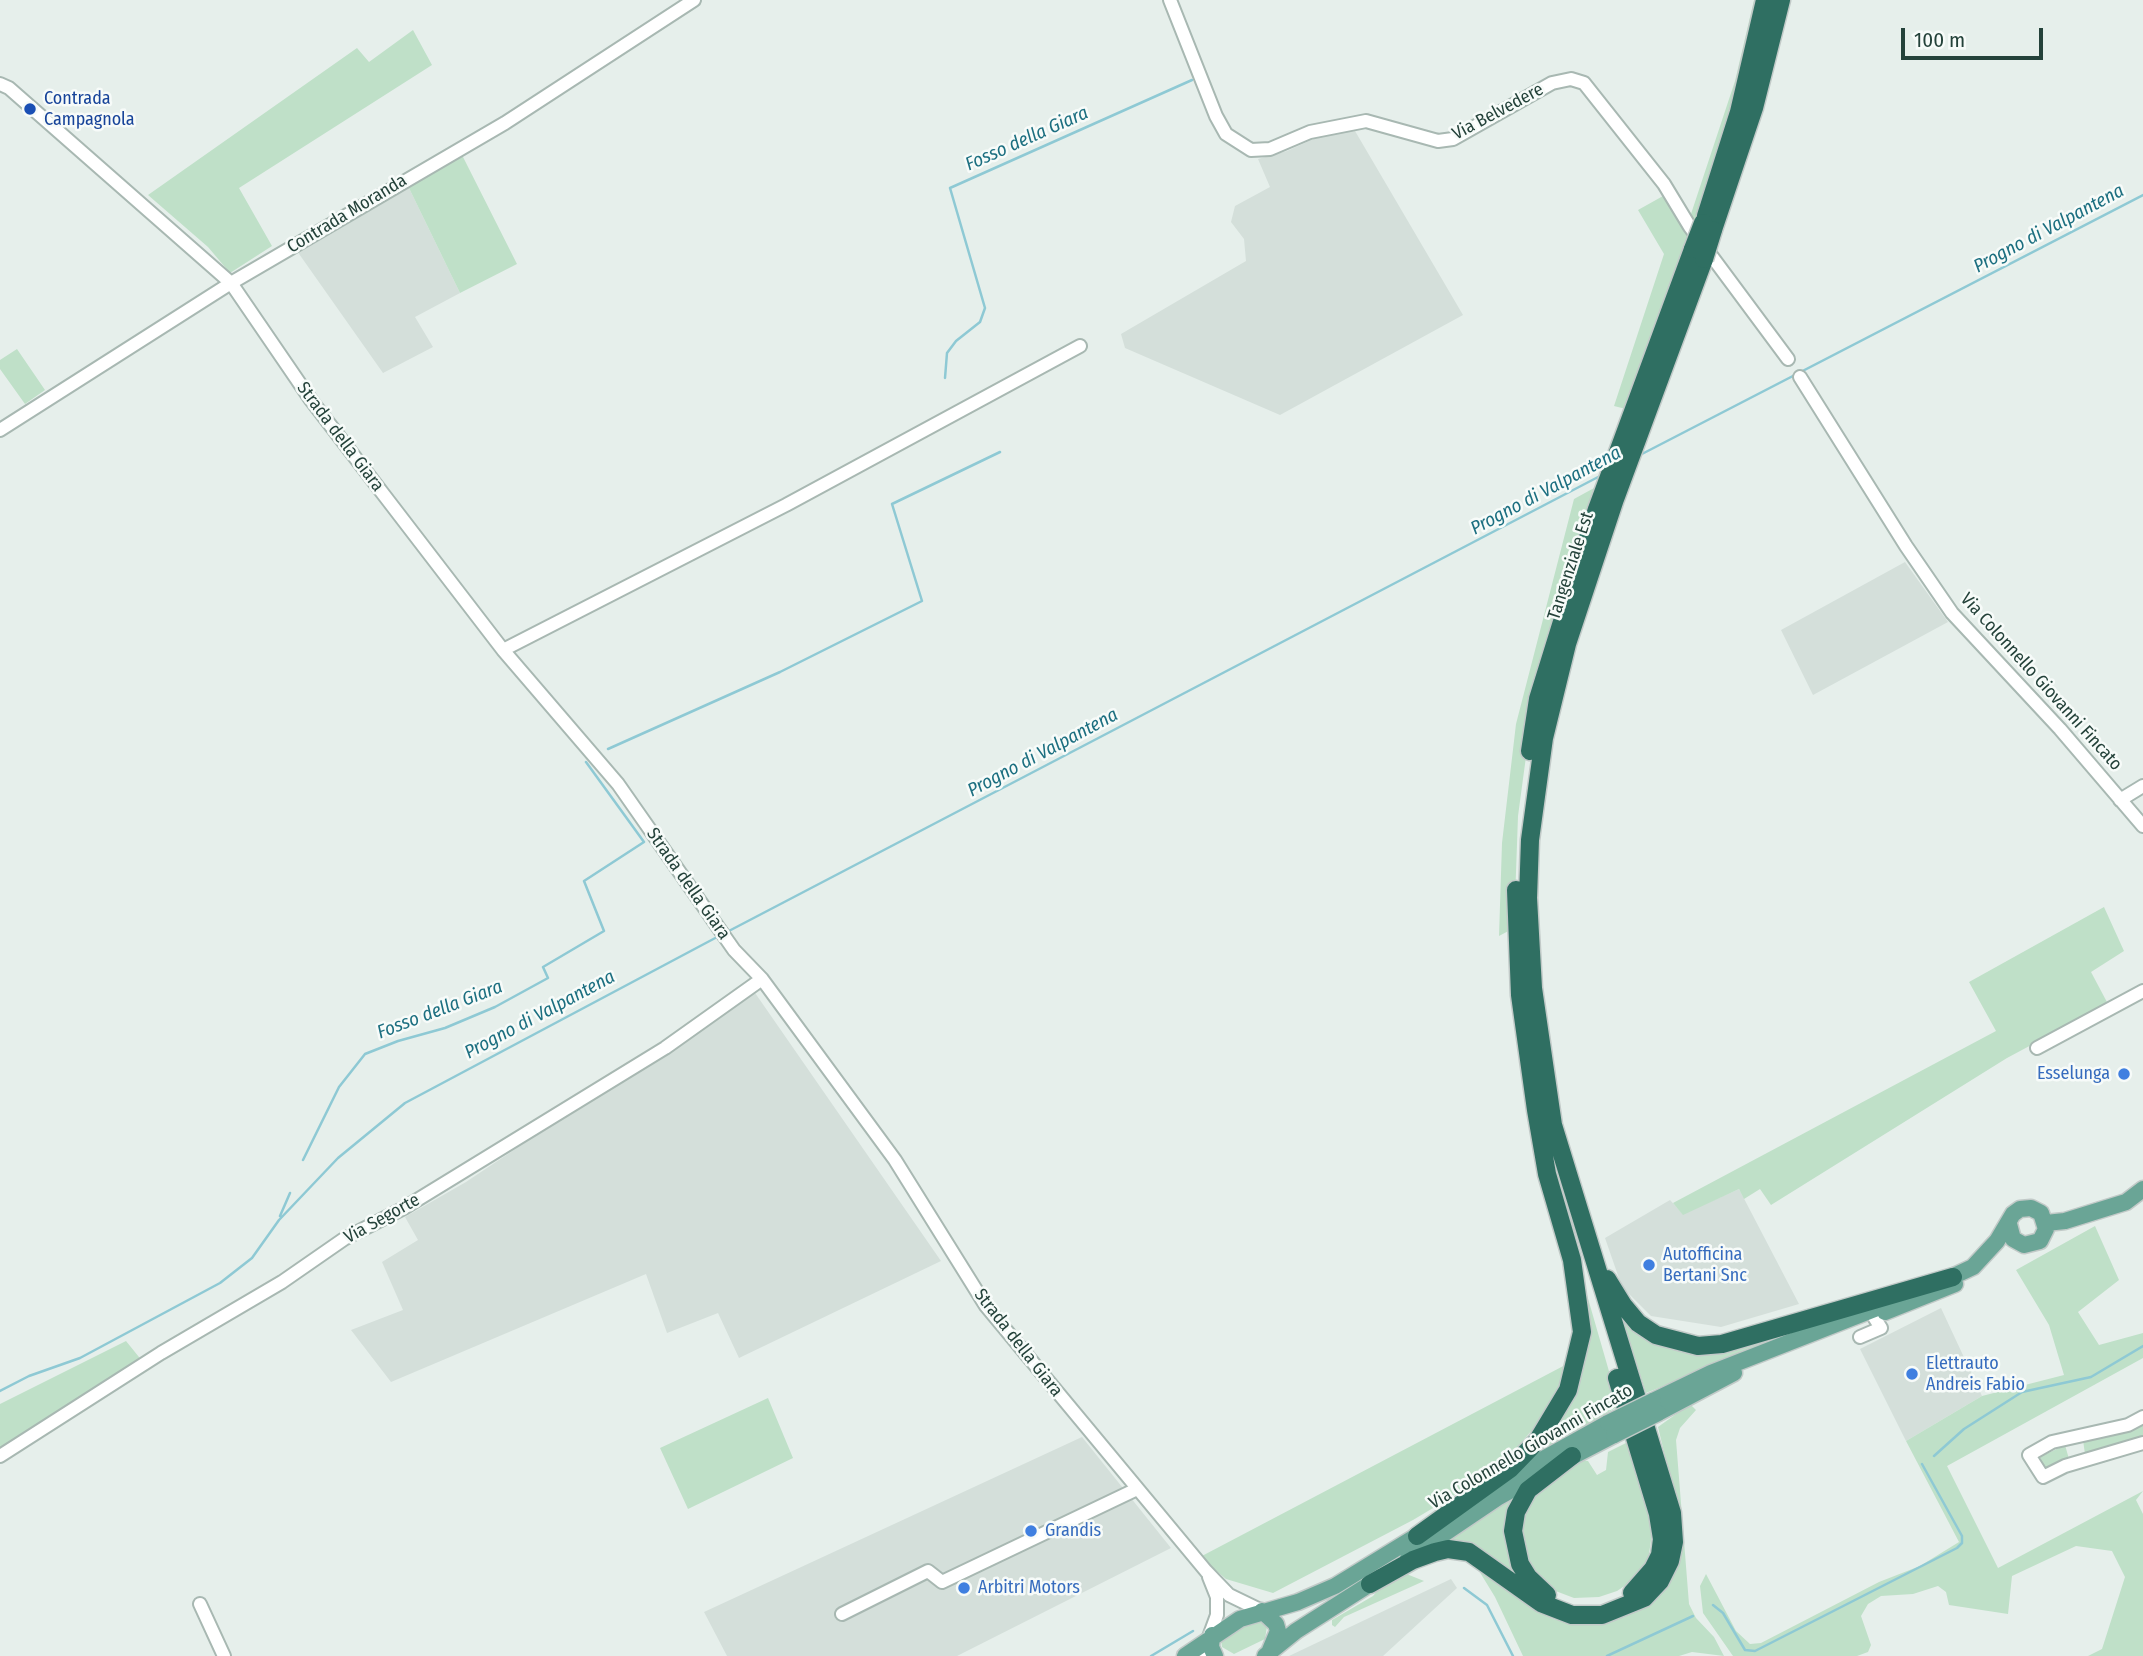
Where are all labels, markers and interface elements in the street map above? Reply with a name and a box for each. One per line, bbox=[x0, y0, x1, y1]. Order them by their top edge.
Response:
scale bar bbox=[1905, 14, 2047, 58]
text: 100 m bbox=[1914, 27, 1965, 53]
street label: Via Belvedere bbox=[1449, 79, 1547, 145]
place label: Contrada Campagnola bbox=[44, 88, 135, 130]
marker: Contrada Campagnola bbox=[22, 101, 38, 117]
water label: Fosso della Giara bbox=[962, 102, 1092, 176]
street label: Contrada Moranda bbox=[283, 170, 411, 258]
water label: Progno di Valpantena bbox=[1970, 180, 2128, 278]
street label: Strada della Giara bbox=[292, 378, 388, 496]
water label: Progno di Valpantena bbox=[1467, 442, 1625, 540]
street label: Tangenziale Est bbox=[1543, 509, 1599, 623]
street label: Via Colonnello Giovanni Fincato bbox=[1956, 589, 2126, 775]
water label: Progno di Valpantena bbox=[964, 704, 1122, 802]
street label: Strada della Giara bbox=[642, 824, 734, 944]
water label: Progno di Valpantena bbox=[461, 966, 619, 1064]
water label: Fosso della Giara bbox=[374, 976, 506, 1044]
place label: Esselunga bbox=[2037, 1063, 2110, 1085]
marker: Esselunga bbox=[2116, 1066, 2132, 1082]
street label: Via Segorte bbox=[340, 1189, 424, 1249]
place label: Autofficina Bertani Snc bbox=[1663, 1244, 1747, 1286]
marker: Autofficina Bertani Snc bbox=[1641, 1257, 1657, 1273]
street label: Strada della Giara bbox=[969, 1285, 1067, 1401]
place label: Elettrauto Andreis Fabio bbox=[1926, 1353, 2025, 1396]
marker: Elettrauto Andreis Fabio bbox=[1904, 1366, 1920, 1382]
street label: Via Colonnello Giovanni Fincato bbox=[1425, 1380, 1637, 1514]
place label: Grandis bbox=[1045, 1520, 1101, 1542]
marker: Grandis bbox=[1023, 1523, 1039, 1539]
place label: Arbitri Motors bbox=[978, 1577, 1080, 1599]
marker: Arbitri Motors bbox=[956, 1580, 972, 1596]

